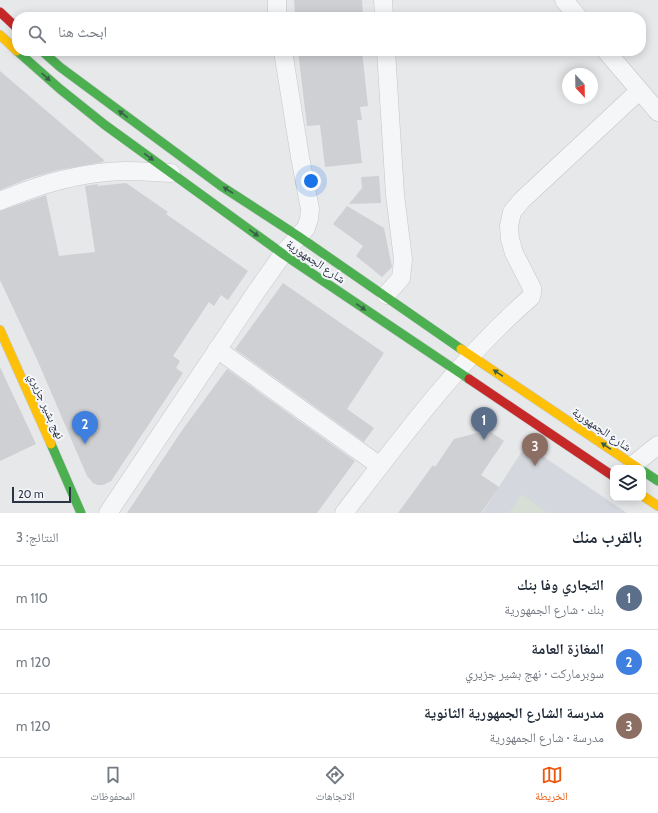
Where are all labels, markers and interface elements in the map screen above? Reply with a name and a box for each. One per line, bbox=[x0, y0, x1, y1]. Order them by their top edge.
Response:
search box bbox=[12, 12, 646, 56]
icon: search bbox=[26, 23, 48, 45]
text: ابحث هنا bbox=[58, 23, 107, 41]
north arrow bbox=[562, 68, 598, 104]
one-way arrow bbox=[41, 72, 51, 82]
one-way arrow bbox=[118, 110, 129, 118]
one-way arrow bbox=[143, 153, 154, 161]
your location bbox=[301, 171, 321, 191]
one-way arrow bbox=[222, 187, 234, 194]
one-way arrow bbox=[249, 229, 259, 237]
street label: شارع الجمهورية bbox=[283, 236, 349, 287]
one-way arrow bbox=[356, 303, 366, 311]
one-way arrow bbox=[493, 369, 503, 377]
street label: نهج بشير جزيري bbox=[23, 371, 68, 443]
street label: شارع الجمهورية bbox=[569, 404, 635, 455]
pin: 1 bbox=[471, 407, 497, 440]
pin: 2 bbox=[72, 411, 98, 444]
pin: 3 bbox=[522, 433, 548, 466]
one-way arrow bbox=[600, 442, 611, 450]
map controls bbox=[610, 465, 646, 501]
button: layers bbox=[610, 465, 646, 501]
scale bar bbox=[12, 485, 71, 504]
text: 20 m bbox=[18, 487, 44, 501]
text: بالقرب منك bbox=[572, 527, 642, 547]
text: النتائج: 3 bbox=[16, 529, 59, 545]
text: التجاري وفا بنك bbox=[517, 576, 604, 594]
text: 110 m bbox=[16, 590, 48, 606]
text: 1 bbox=[627, 590, 631, 606]
text: بنك · شارع الجمهورية bbox=[504, 601, 604, 617]
text: المغازة العامة bbox=[531, 640, 604, 658]
text: 120 m bbox=[16, 654, 50, 670]
text: 2 bbox=[626, 654, 632, 670]
text: سوبرماركت · نهج بشير جزيري bbox=[465, 665, 604, 681]
text: مدرسة الشارع الجمهورية الثانوية bbox=[424, 704, 604, 722]
text: 120 m bbox=[16, 718, 50, 734]
text: 3 bbox=[626, 718, 633, 734]
text: مدرسة · شارع الجمهورية bbox=[490, 729, 604, 745]
tab: المحفوظات bbox=[90, 764, 135, 807]
tab: الاتجاهات bbox=[316, 764, 355, 807]
tab: الخريطة bbox=[535, 764, 568, 807]

